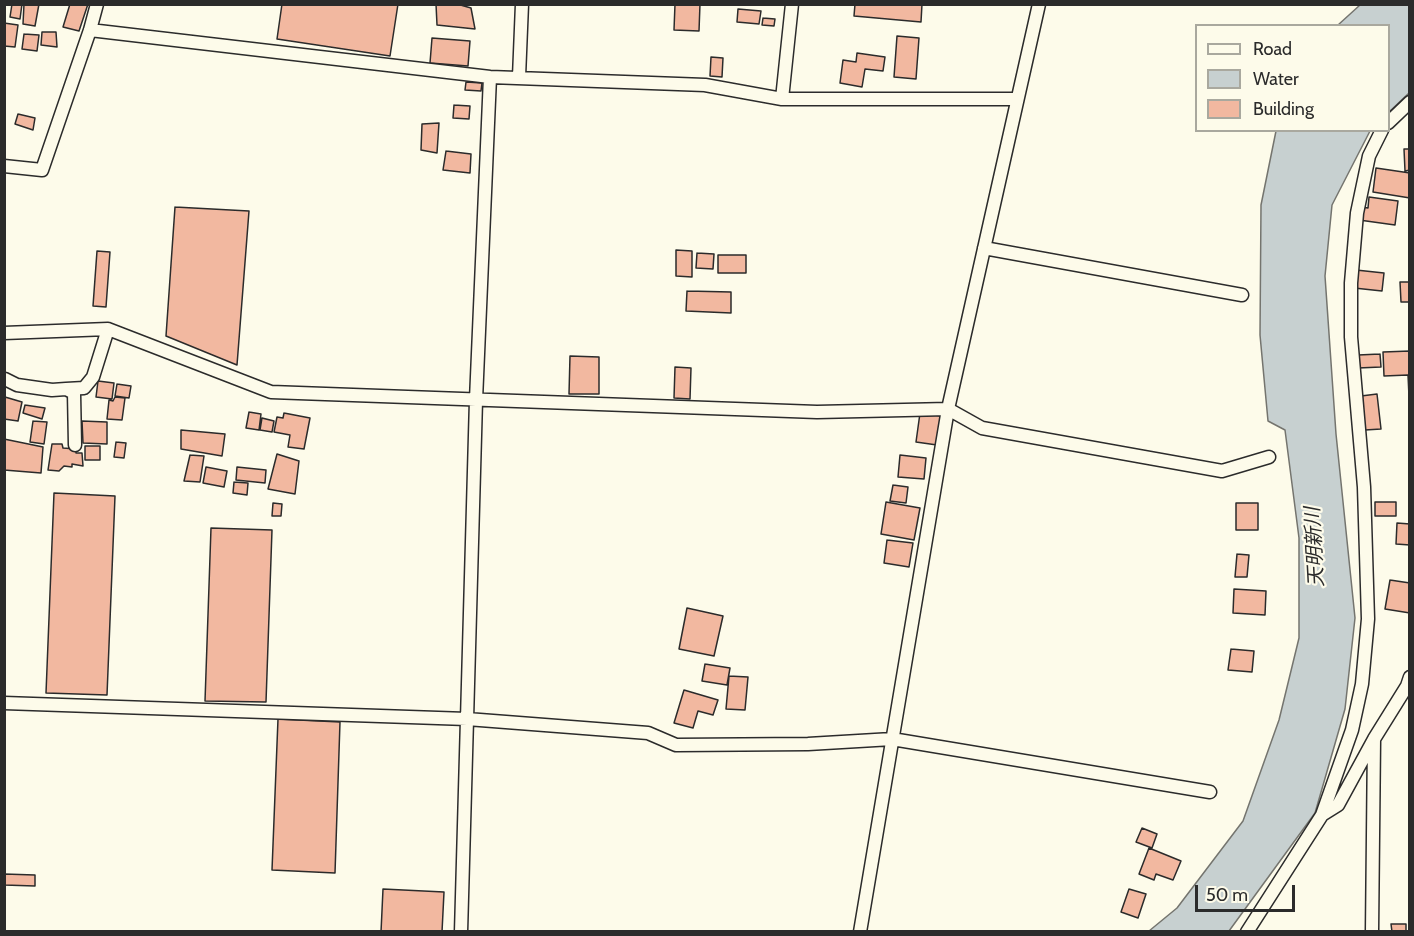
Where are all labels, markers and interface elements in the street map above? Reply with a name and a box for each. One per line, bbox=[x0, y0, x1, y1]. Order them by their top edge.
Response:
legend bbox=[1195, 24, 1390, 132]
text: Road bbox=[1253, 38, 1292, 60]
text: Water bbox=[1253, 68, 1299, 90]
text: Building bbox=[1253, 98, 1314, 120]
water label: 天明新川 bbox=[1301, 506, 1329, 588]
scale bar bbox=[1198, 873, 1298, 911]
text: 50 m bbox=[1206, 884, 1248, 906]

